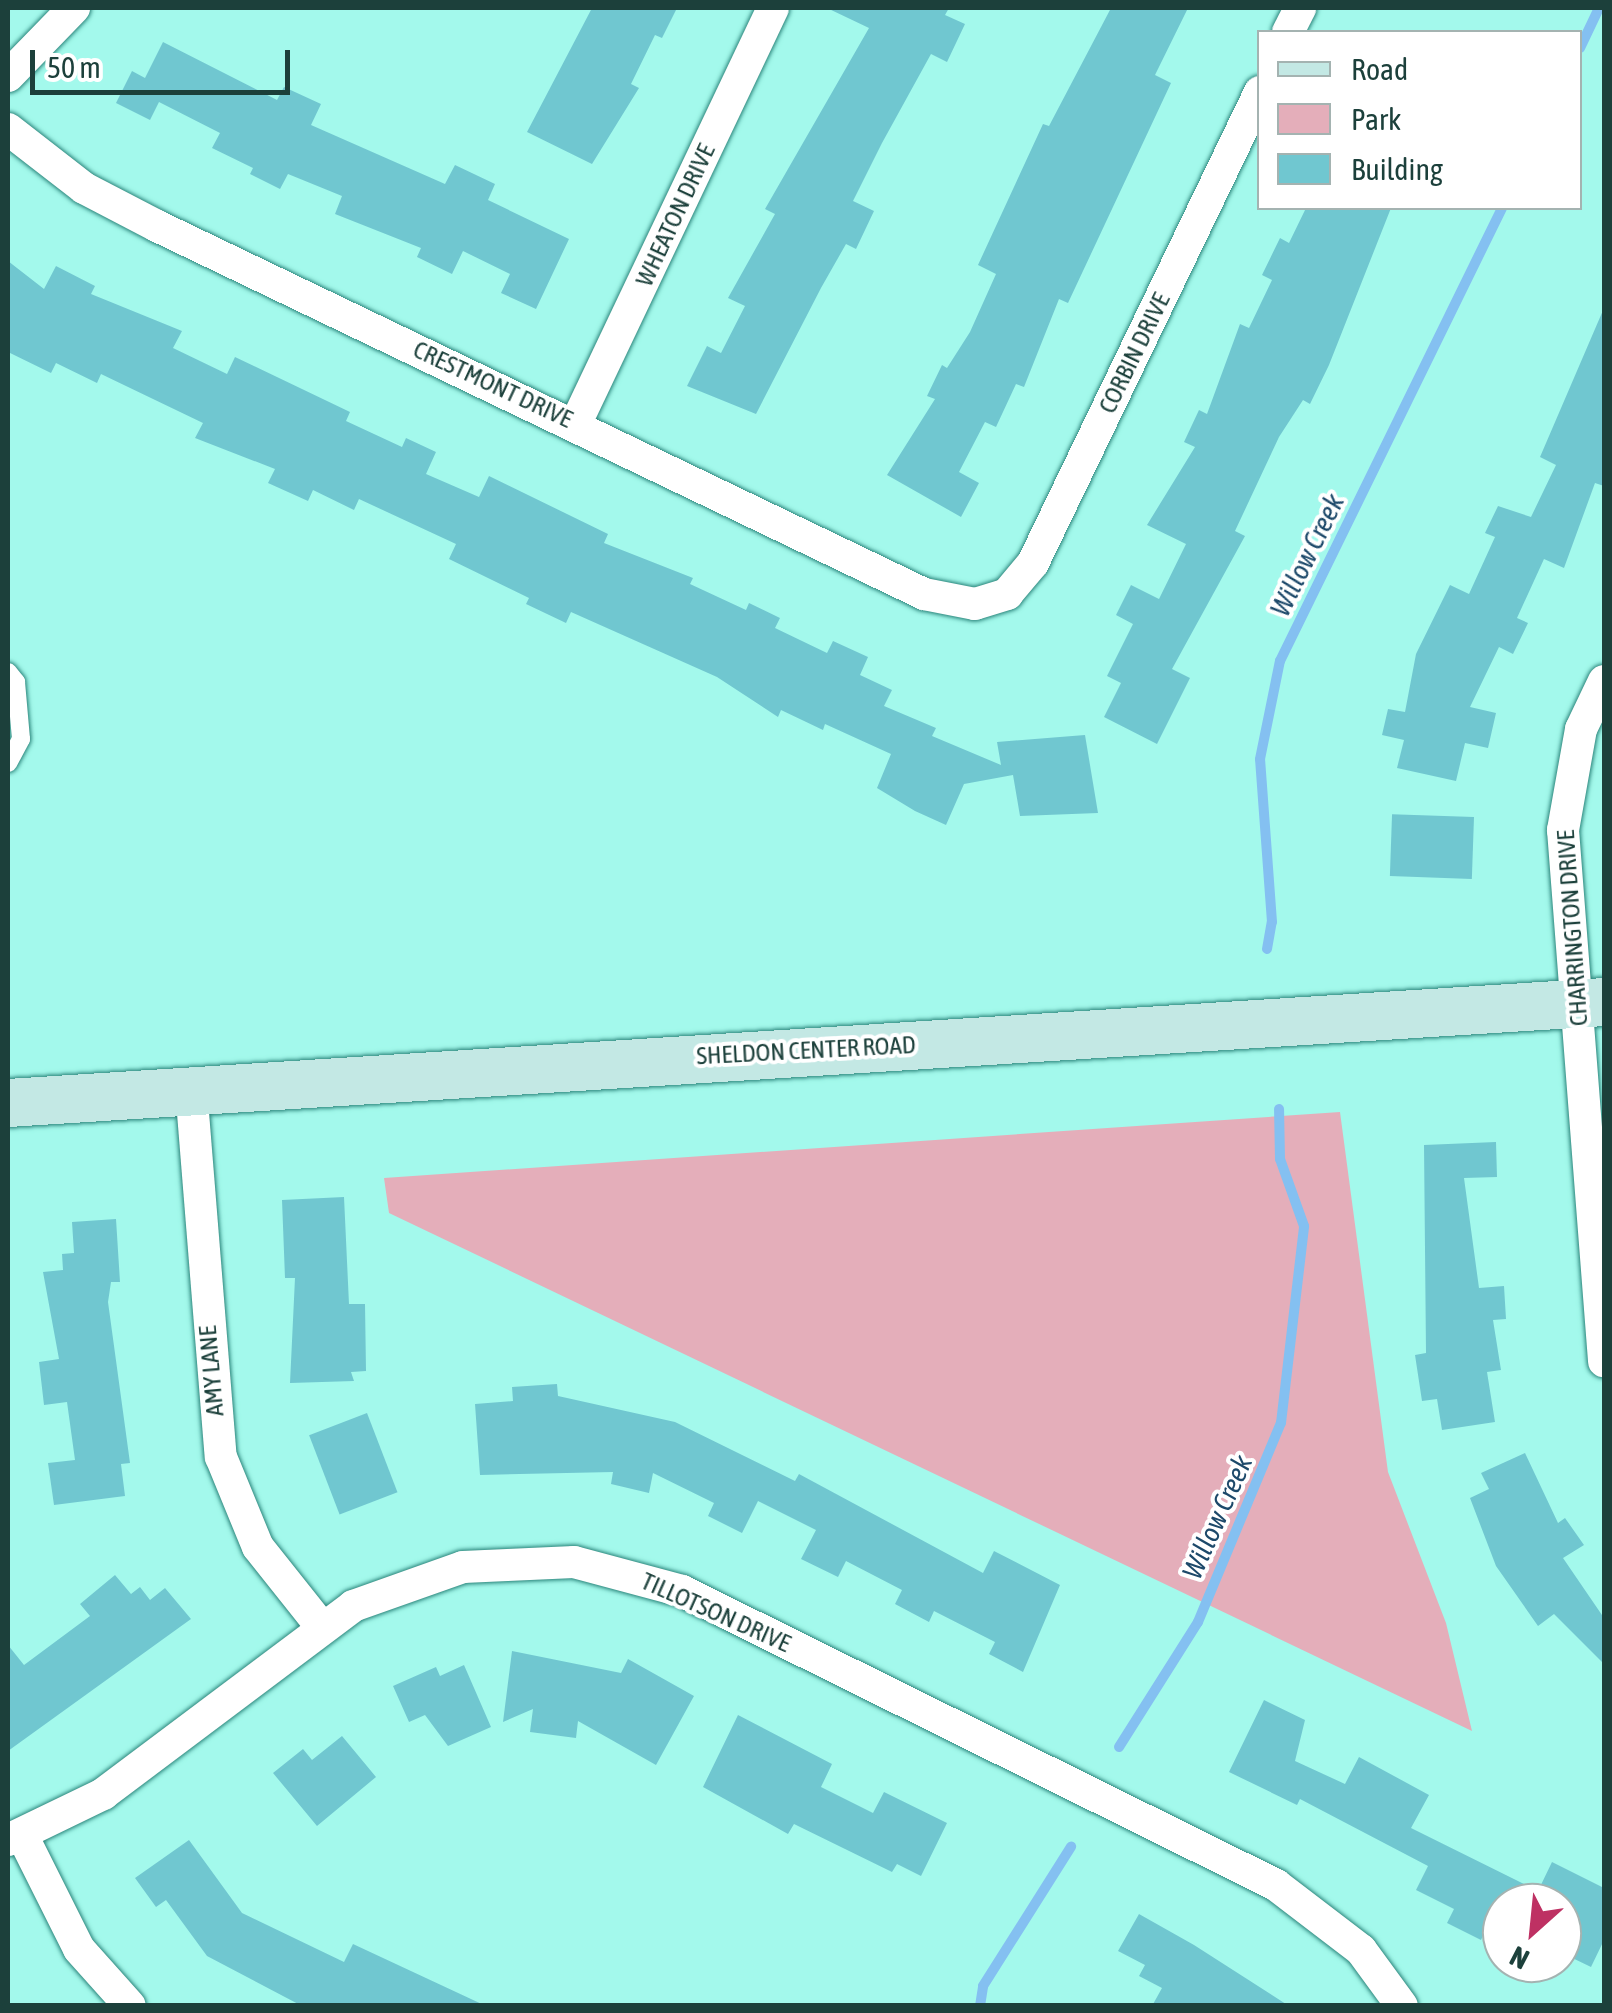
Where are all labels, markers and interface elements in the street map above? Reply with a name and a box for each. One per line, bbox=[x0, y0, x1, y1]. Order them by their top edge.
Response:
scale bar bbox=[35, 30, 295, 92]
legend bbox=[1257, 30, 1582, 210]
text: 50 m bbox=[47, 50, 101, 84]
text: Road bbox=[1351, 52, 1408, 86]
text: Park bbox=[1351, 102, 1401, 136]
street label: WHEATON DRIVE bbox=[629, 139, 721, 291]
text: Building bbox=[1351, 152, 1443, 186]
street label: CORBIN DRIVE bbox=[1092, 288, 1176, 418]
street label: CRESTMONT DRIVE bbox=[409, 334, 577, 434]
water label: Willow Creek bbox=[1263, 488, 1351, 622]
street label: CHARRINGTON DRIVE bbox=[1550, 829, 1594, 1027]
street label: SHELDON CENTER ROAD bbox=[696, 1029, 916, 1071]
street label: AMY LANE bbox=[192, 1324, 230, 1418]
water label: Willow Creek bbox=[1175, 1450, 1259, 1584]
street label: TILLOTSON DRIVE bbox=[637, 1566, 795, 1658]
north arrow bbox=[1482, 1883, 1582, 1983]
text: N bbox=[1505, 1940, 1534, 1976]

